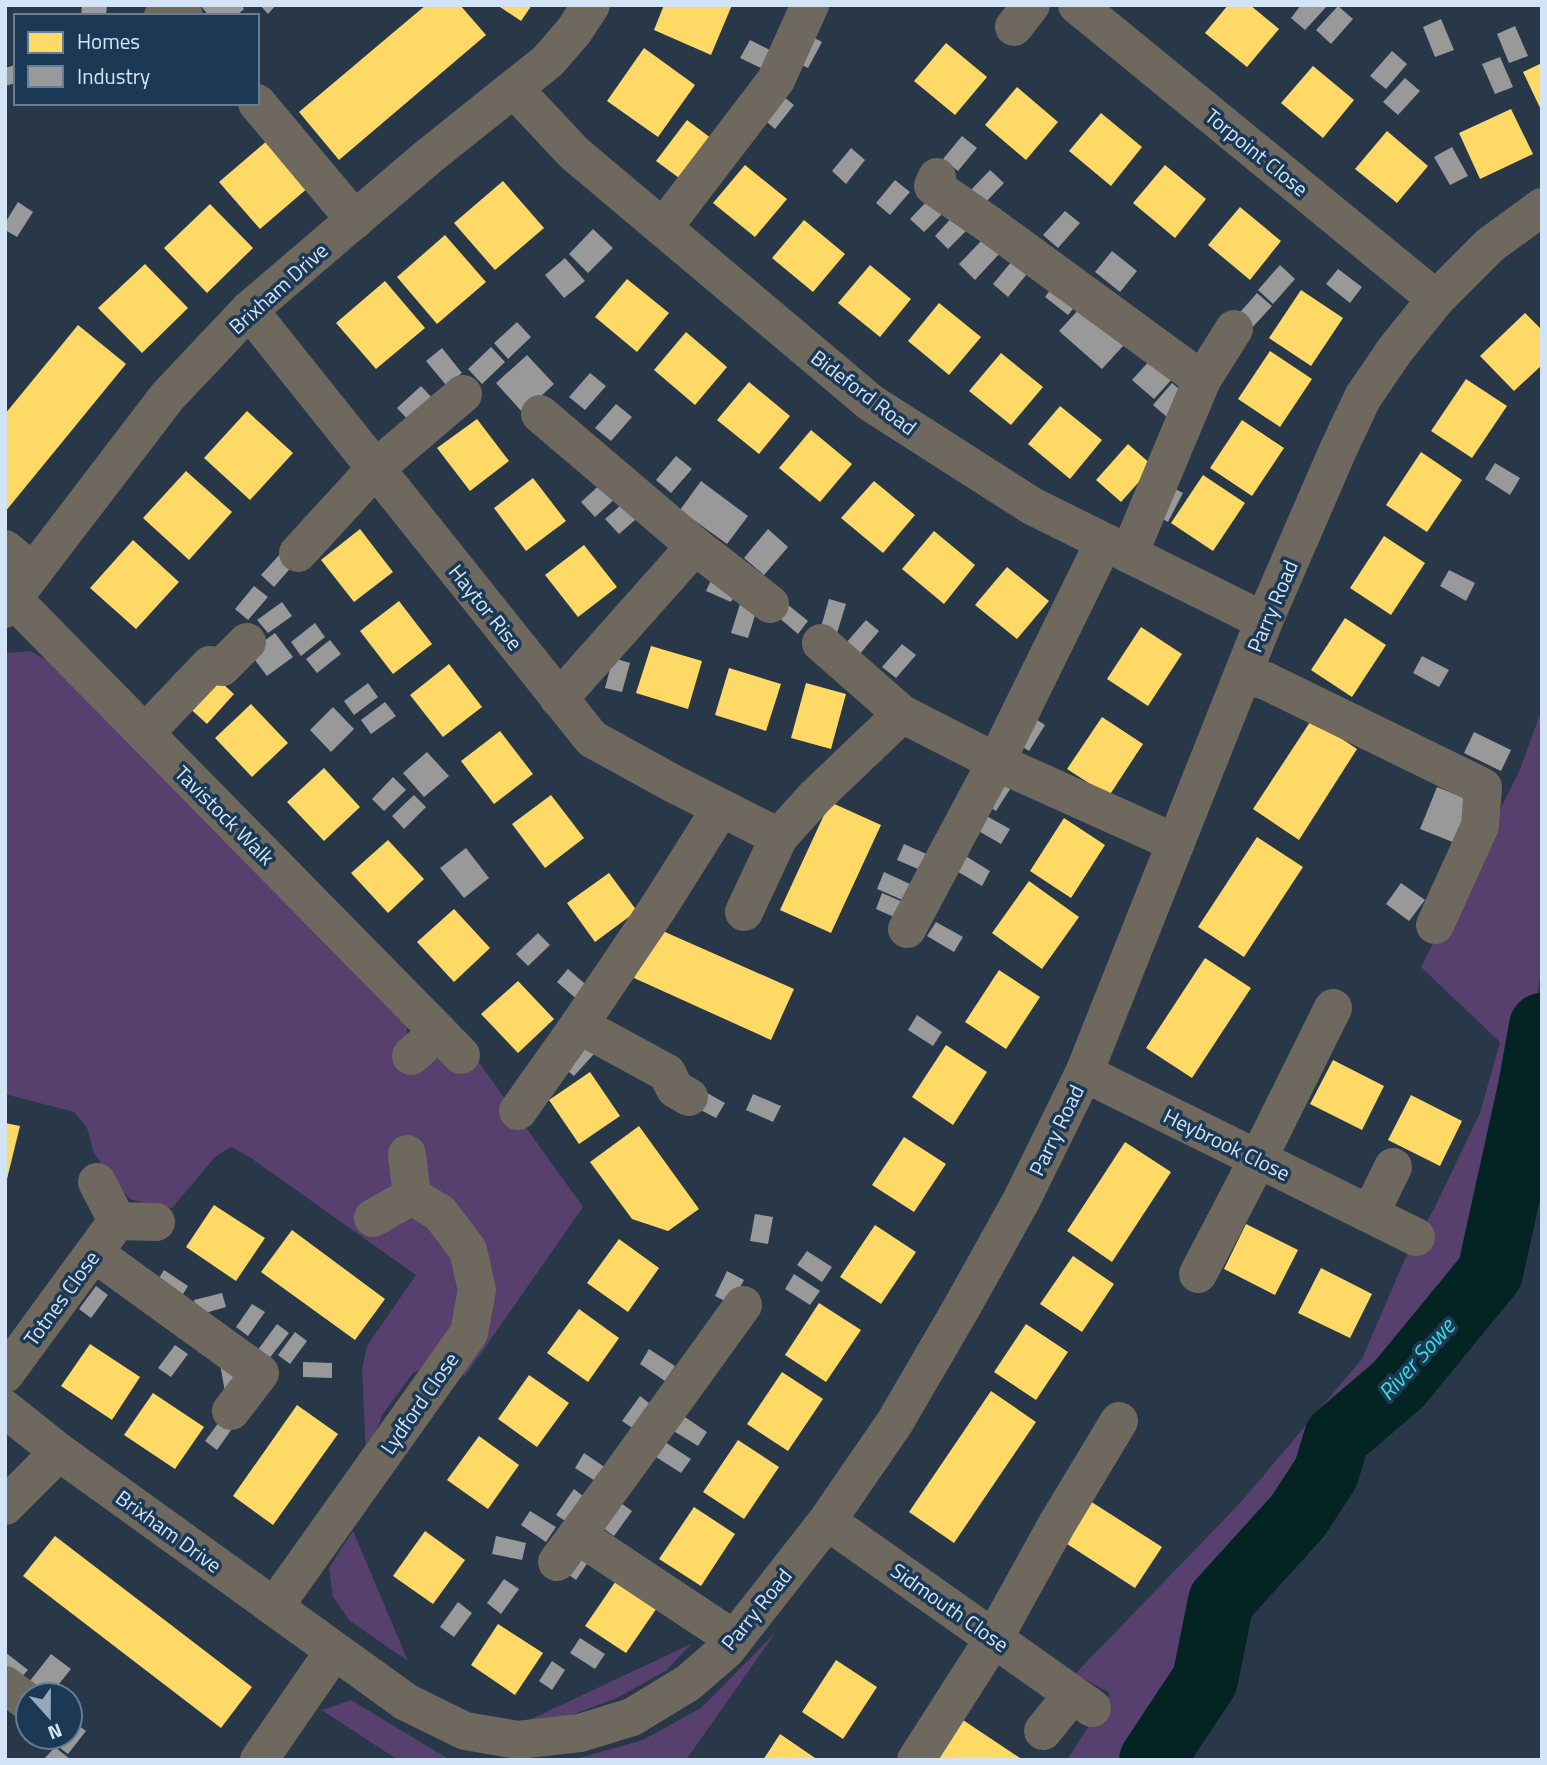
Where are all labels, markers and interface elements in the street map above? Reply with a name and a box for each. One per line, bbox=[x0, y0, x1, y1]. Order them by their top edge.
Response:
legend bbox=[14, 14, 259, 105]
text: Homes bbox=[77, 25, 140, 57]
text: Industry bbox=[77, 60, 150, 92]
street label: Torpoint Close bbox=[1198, 100, 1316, 204]
street label: Brixham Drive bbox=[221, 235, 335, 341]
street label: Bideford Road bbox=[804, 342, 924, 442]
street label: Parry Road bbox=[1238, 555, 1306, 657]
street label: Haytor Rise bbox=[441, 557, 531, 657]
street label: Tavistock Walk bbox=[168, 758, 282, 872]
street label: Parry Road bbox=[1020, 1079, 1092, 1181]
street label: Heybrook Close bbox=[1158, 1100, 1296, 1188]
street label: Totnes Close bbox=[15, 1243, 107, 1353]
water label: River Sowe bbox=[1369, 1309, 1464, 1408]
street label: Lydford Close bbox=[372, 1345, 466, 1461]
street label: Brixham Drive bbox=[109, 1482, 229, 1580]
street label: Sidmouth Close bbox=[884, 1554, 1016, 1660]
street label: Parry Road bbox=[713, 1561, 799, 1657]
north arrow bbox=[14, 1681, 84, 1751]
text: N bbox=[44, 1716, 67, 1748]

